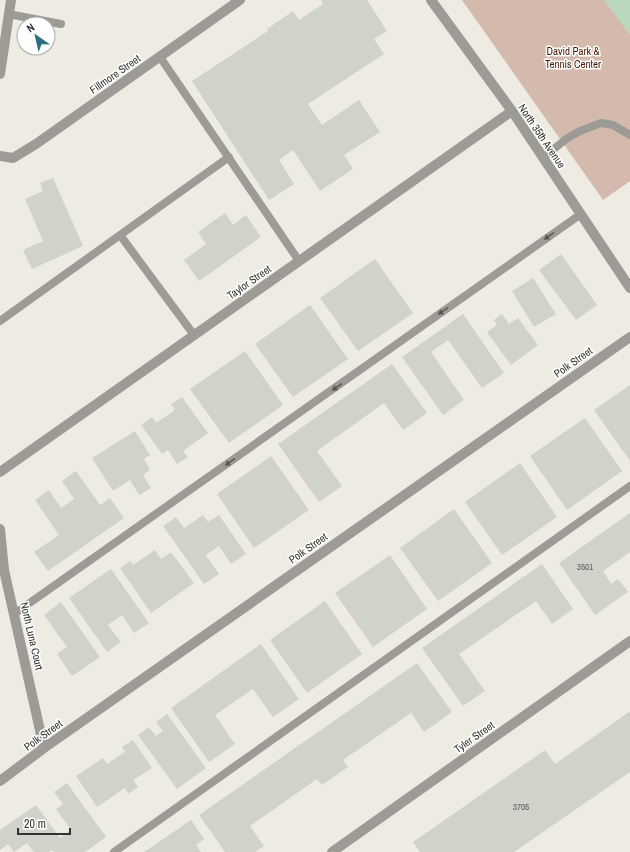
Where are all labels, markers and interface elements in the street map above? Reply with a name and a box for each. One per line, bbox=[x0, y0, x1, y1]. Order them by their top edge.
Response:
north arrow bbox=[16, 16, 56, 56]
text: N bbox=[24, 20, 37, 35]
park label: David Park & Tennis Center bbox=[545, 44, 601, 71]
street label: Fillmore Street bbox=[87, 51, 144, 97]
street label: North 35th Avenue bbox=[515, 101, 569, 171]
one-way arrow bbox=[544, 232, 554, 240]
street label: Taylor Street bbox=[224, 261, 274, 302]
one-way arrow bbox=[437, 307, 448, 316]
street label: Polk Street bbox=[551, 343, 595, 380]
one-way arrow bbox=[331, 383, 342, 391]
one-way arrow bbox=[225, 458, 236, 466]
street label: Polk Street bbox=[286, 529, 330, 566]
house number: 3501 bbox=[577, 561, 593, 573]
street label: North Luna Court bbox=[17, 601, 47, 672]
street label: Polk Street bbox=[21, 716, 65, 754]
street label: Tyler Street bbox=[451, 718, 497, 756]
house number: 3705 bbox=[513, 801, 529, 813]
scale bar bbox=[18, 810, 70, 836]
text: 20 m bbox=[24, 816, 46, 832]

